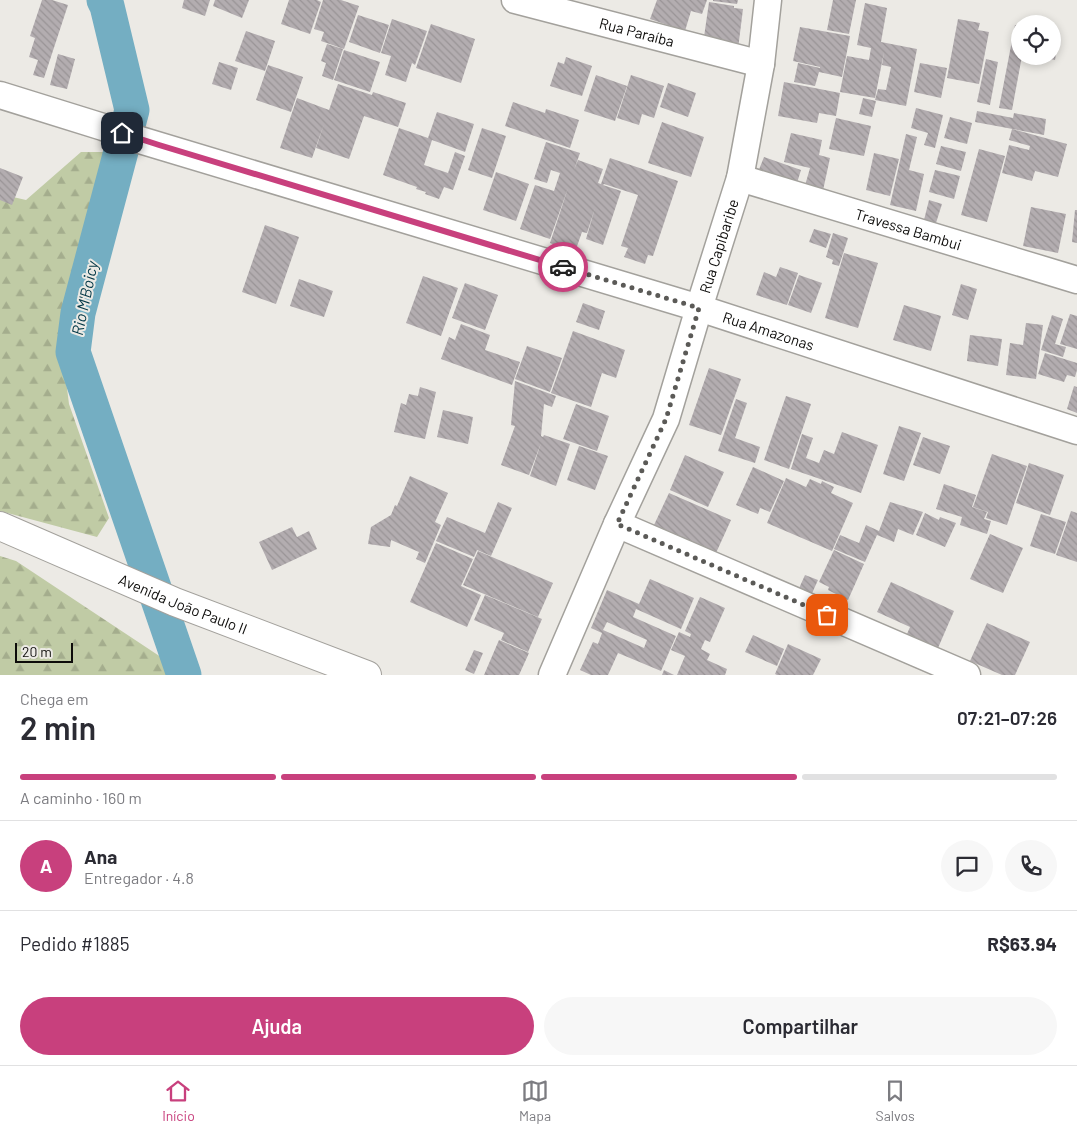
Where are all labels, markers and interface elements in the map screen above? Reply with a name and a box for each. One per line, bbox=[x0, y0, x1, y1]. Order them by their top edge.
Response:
street label: Rua Paraíba bbox=[598, 13, 676, 50]
map controls bbox=[1011, 15, 1061, 65]
button: locate bbox=[1011, 15, 1061, 65]
pin bbox=[101, 112, 143, 154]
icon: home bbox=[108, 119, 136, 147]
street label: Rua Capibaribe bbox=[695, 197, 742, 296]
street label: Travessa Bambui bbox=[853, 204, 964, 254]
courier bbox=[538, 242, 588, 292]
icon: car bbox=[549, 253, 577, 281]
water label: Rio M'Boicy bbox=[67, 258, 101, 337]
street label: Rua Amazonas bbox=[721, 307, 817, 354]
street label: Avenida João Paulo II bbox=[116, 570, 250, 638]
pin bbox=[806, 594, 848, 636]
icon: bag bbox=[813, 601, 841, 629]
scale bar bbox=[15, 640, 72, 663]
text: 20 m bbox=[22, 643, 52, 660]
text: Chega em bbox=[20, 689, 88, 708]
text: 07:21–07:26 bbox=[957, 706, 1057, 729]
text: 2 min bbox=[20, 708, 96, 746]
text: A caminho · 160 m bbox=[20, 788, 142, 807]
button: chat bbox=[941, 840, 993, 892]
button: phone bbox=[1005, 840, 1057, 892]
text: Ana bbox=[84, 845, 117, 868]
text: A bbox=[40, 854, 52, 877]
text: Entregador · 4.8 bbox=[84, 868, 194, 887]
text: Pedido #1885 bbox=[20, 932, 130, 955]
text: R$63.94 bbox=[987, 932, 1057, 955]
button: Ajuda bbox=[20, 997, 534, 1055]
button: Compartilhar bbox=[544, 997, 1057, 1055]
tab: Início bbox=[162, 1077, 195, 1124]
tab: Mapa bbox=[519, 1077, 551, 1124]
tab: Salvos bbox=[875, 1077, 915, 1124]

